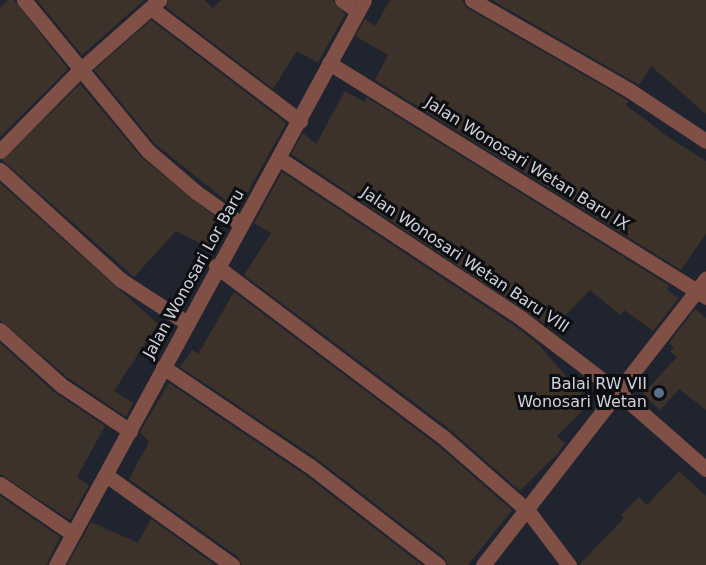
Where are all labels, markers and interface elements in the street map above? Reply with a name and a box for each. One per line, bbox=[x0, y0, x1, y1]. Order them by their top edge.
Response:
street label: Jalan Wonosari Wetan Baru IX bbox=[421, 93, 633, 235]
street label: Jalan Wonosari Wetan Baru VIII bbox=[357, 183, 573, 337]
street label: Jalan Wonosari Lor Baru bbox=[139, 186, 249, 362]
place label: Balai RW VII Wonosari Wetan bbox=[517, 374, 647, 412]
marker: Balai RW VII Wonosari Wetan bbox=[652, 386, 666, 400]

